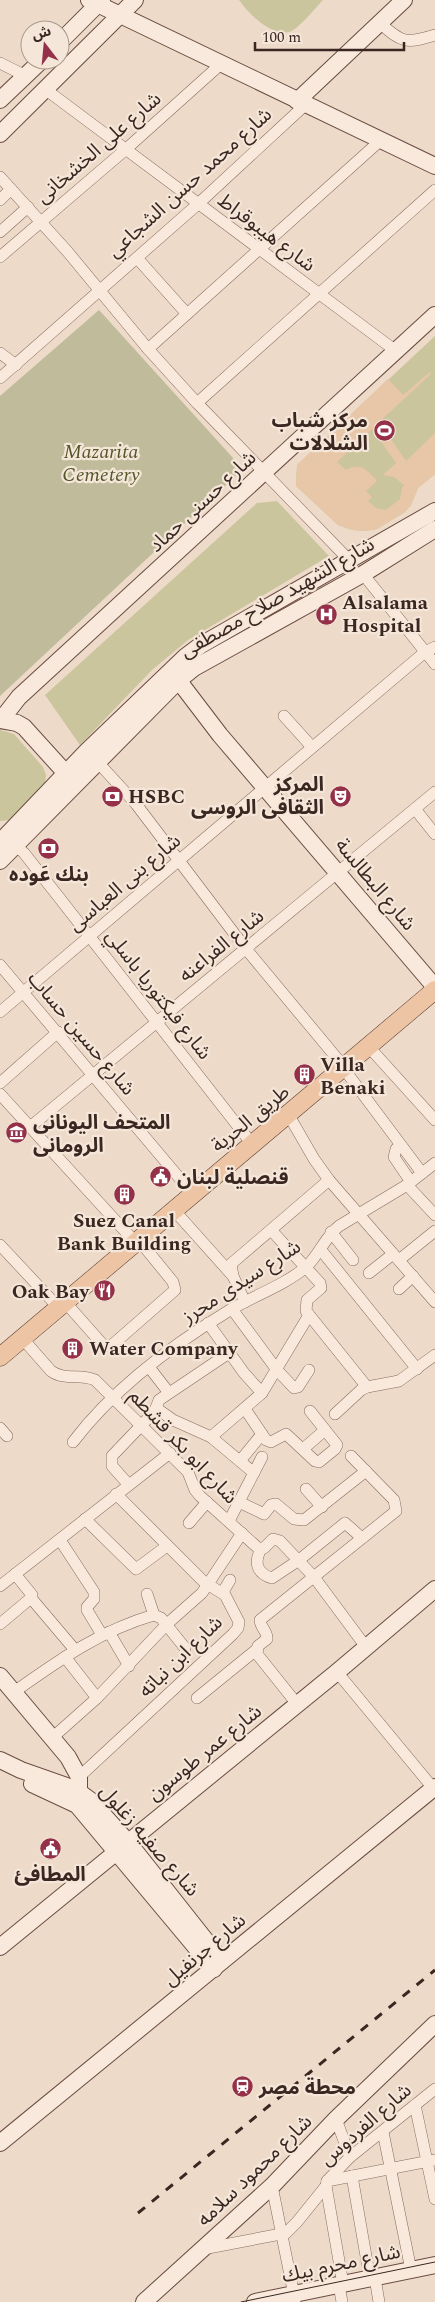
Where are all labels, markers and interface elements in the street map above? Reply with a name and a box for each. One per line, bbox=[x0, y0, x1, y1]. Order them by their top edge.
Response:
north arrow bbox=[20, 20, 70, 70]
text: ش bbox=[29, 20, 54, 46]
scale bar bbox=[255, 20, 404, 52]
text: 100 m bbox=[262, 26, 301, 49]
street label: شارع على الخشخانى bbox=[29, 85, 168, 211]
street label: شارع محمد حسن الشجاعي bbox=[100, 100, 279, 265]
street label: شارع هيبوقراط bbox=[211, 186, 322, 280]
place label: مركز شباب الشلالات bbox=[272, 406, 368, 459]
sports icon: مركز شباب الشلالات bbox=[372, 419, 396, 443]
park label: Mazarita Cemetery bbox=[62, 437, 140, 490]
street label: شارع حسنى حماد bbox=[142, 444, 263, 560]
street label: شارع الشهيد صلاح مصطفى bbox=[175, 530, 380, 666]
place label: Alsalama Hospital bbox=[342, 588, 429, 641]
hospital icon: Alsalama Hospital bbox=[314, 602, 338, 626]
place label: المركز الثقافى الروسى bbox=[191, 770, 324, 823]
place label: HSBC bbox=[128, 782, 185, 812]
bank icon: HSBC bbox=[100, 784, 124, 808]
theatre icon: المركز الثقافى الروسى bbox=[328, 784, 352, 808]
street label: شارع بنى العباسى bbox=[62, 826, 188, 939]
street label: شارع البطالسة bbox=[328, 832, 423, 937]
bank icon: بنك عَوده bbox=[37, 836, 61, 860]
place label: بنك عَوده bbox=[9, 860, 89, 890]
street label: شارع الفراعنه bbox=[172, 902, 271, 990]
street label: شارع فيكتوريا باسلي bbox=[98, 923, 219, 1066]
street label: شارع حسين حساب bbox=[20, 965, 142, 1102]
place label: Villa Benaki bbox=[320, 1050, 386, 1103]
building icon: Villa Benaki bbox=[292, 1063, 316, 1087]
street label: طريق الحرية bbox=[205, 1078, 296, 1160]
place label: المتحف اليونانى الرومانى bbox=[33, 1108, 171, 1161]
museum icon: المتحف اليونانى الرومانى bbox=[5, 1121, 29, 1145]
place label: قنصلية لبنان bbox=[177, 1163, 289, 1193]
public building icon: قنصلية لبنان bbox=[149, 1165, 173, 1189]
building icon: Suez Canal Bank Building bbox=[112, 1182, 136, 1206]
place label: Suez Canal Bank Building bbox=[57, 1206, 191, 1259]
street label: شارع سيدى محرز bbox=[175, 1232, 307, 1332]
place label: Oak Bay bbox=[12, 1277, 90, 1307]
restaurant icon: Oak Bay bbox=[93, 1279, 117, 1303]
place label: Water Company bbox=[89, 1334, 239, 1364]
building icon: Water Company bbox=[61, 1336, 85, 1360]
street label: شارع ابو بكر قشطم bbox=[122, 1382, 245, 1511]
street label: شارع ابن نباته bbox=[132, 1609, 230, 1705]
street label: شارع عمر طوسون bbox=[141, 1697, 269, 1809]
street label: شارع صفيه زغلول bbox=[92, 1778, 207, 1903]
public building icon: المطافئ bbox=[38, 1836, 62, 1860]
place label: المطافئ bbox=[14, 1860, 86, 1890]
street label: شارع جرنفيل bbox=[157, 1906, 253, 1994]
place label: محطة مصر bbox=[258, 2073, 356, 2103]
station icon: محطة مصر bbox=[231, 2075, 255, 2099]
street label: شارع الفردوس bbox=[313, 2076, 418, 2173]
street label: شارع محمود سلامه bbox=[190, 2108, 319, 2234]
street label: شارع محرم بيك bbox=[279, 2237, 403, 2291]

